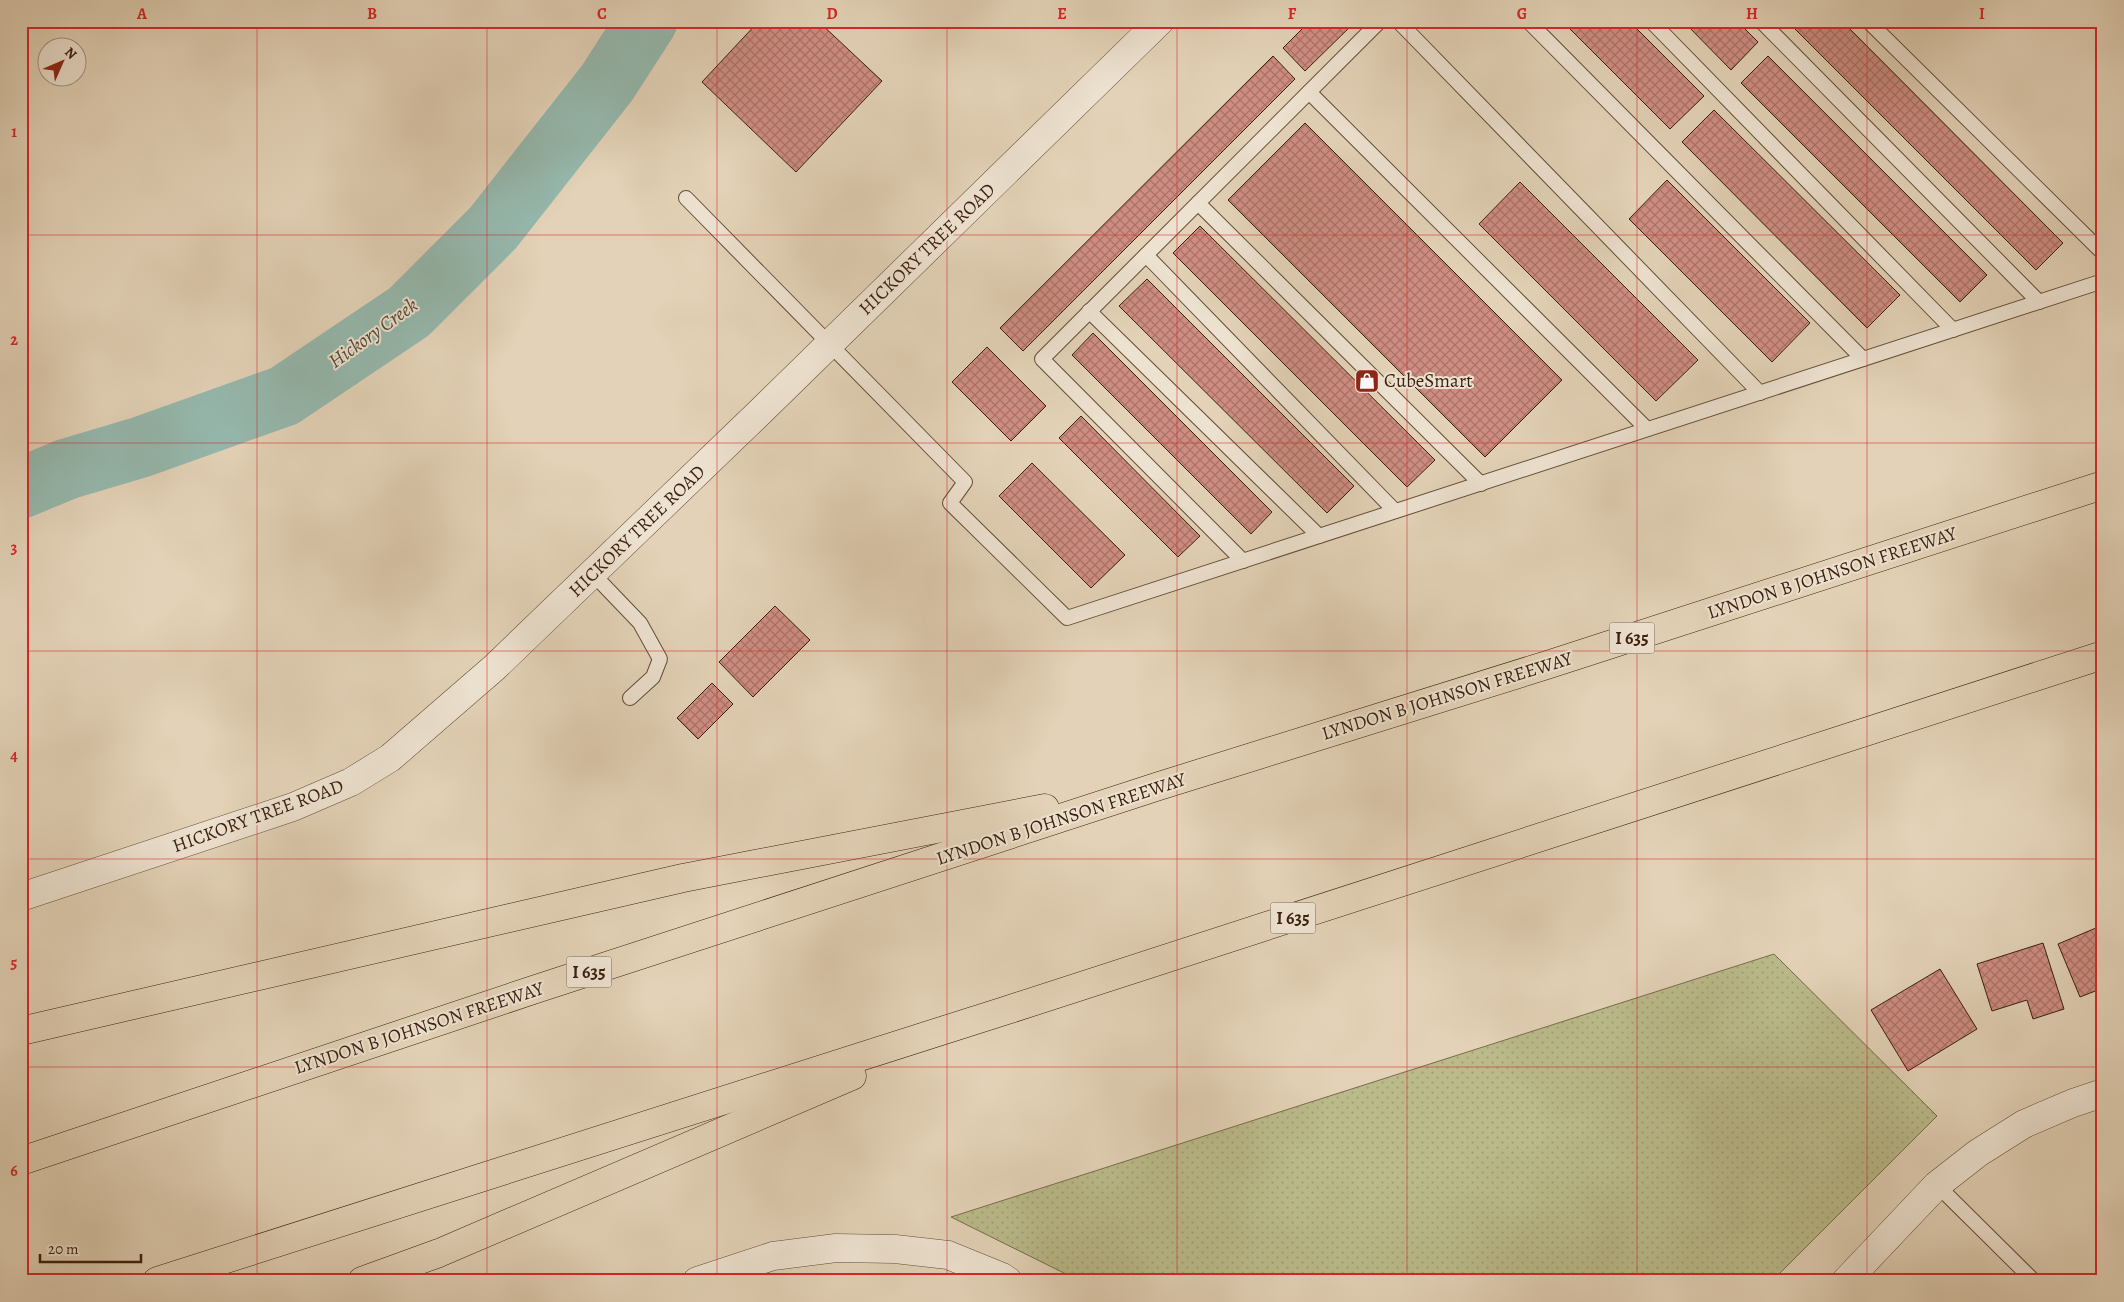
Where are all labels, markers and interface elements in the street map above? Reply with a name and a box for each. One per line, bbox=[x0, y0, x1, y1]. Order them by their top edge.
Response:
text: A bbox=[136, 3, 148, 25]
text: B bbox=[367, 3, 377, 25]
text: C bbox=[597, 3, 607, 25]
text: D bbox=[826, 3, 838, 25]
text: E bbox=[1057, 3, 1067, 25]
text: F bbox=[1288, 3, 1297, 25]
text: G bbox=[1517, 3, 1527, 25]
text: H bbox=[1746, 3, 1758, 25]
text: I bbox=[1979, 3, 1985, 25]
north arrow bbox=[38, 38, 88, 88]
text: N bbox=[61, 43, 81, 63]
text: 1 bbox=[11, 121, 17, 143]
street label: HICKORY TREE ROAD bbox=[853, 177, 1001, 321]
water label: Hickory Creek bbox=[323, 291, 423, 374]
text: 2 bbox=[10, 329, 18, 351]
shop icon: CubeSmart bbox=[1354, 368, 1380, 394]
place label: CubeSmart bbox=[1384, 368, 1472, 394]
street label: HICKORY TREE ROAD bbox=[563, 459, 711, 603]
street label: LYNDON B JOHNSON FREEWAY bbox=[1704, 520, 1961, 626]
text: 3 bbox=[11, 537, 18, 559]
road number: I 635 bbox=[1610, 622, 1654, 654]
street label: LYNDON B JOHNSON FREEWAY bbox=[1318, 645, 1576, 747]
text: 4 bbox=[10, 745, 18, 767]
street label: LYNDON B JOHNSON FREEWAY bbox=[933, 766, 1190, 872]
street label: HICKORY TREE ROAD bbox=[169, 773, 347, 859]
road number: I 635 bbox=[1270, 902, 1316, 934]
text: 5 bbox=[11, 952, 18, 974]
road number: I 635 bbox=[566, 956, 612, 988]
street label: LYNDON B JOHNSON FREEWAY bbox=[291, 975, 548, 1081]
text: 6 bbox=[10, 1160, 18, 1182]
scale bar bbox=[40, 1232, 141, 1264]
text: 20 m bbox=[48, 1239, 79, 1259]

